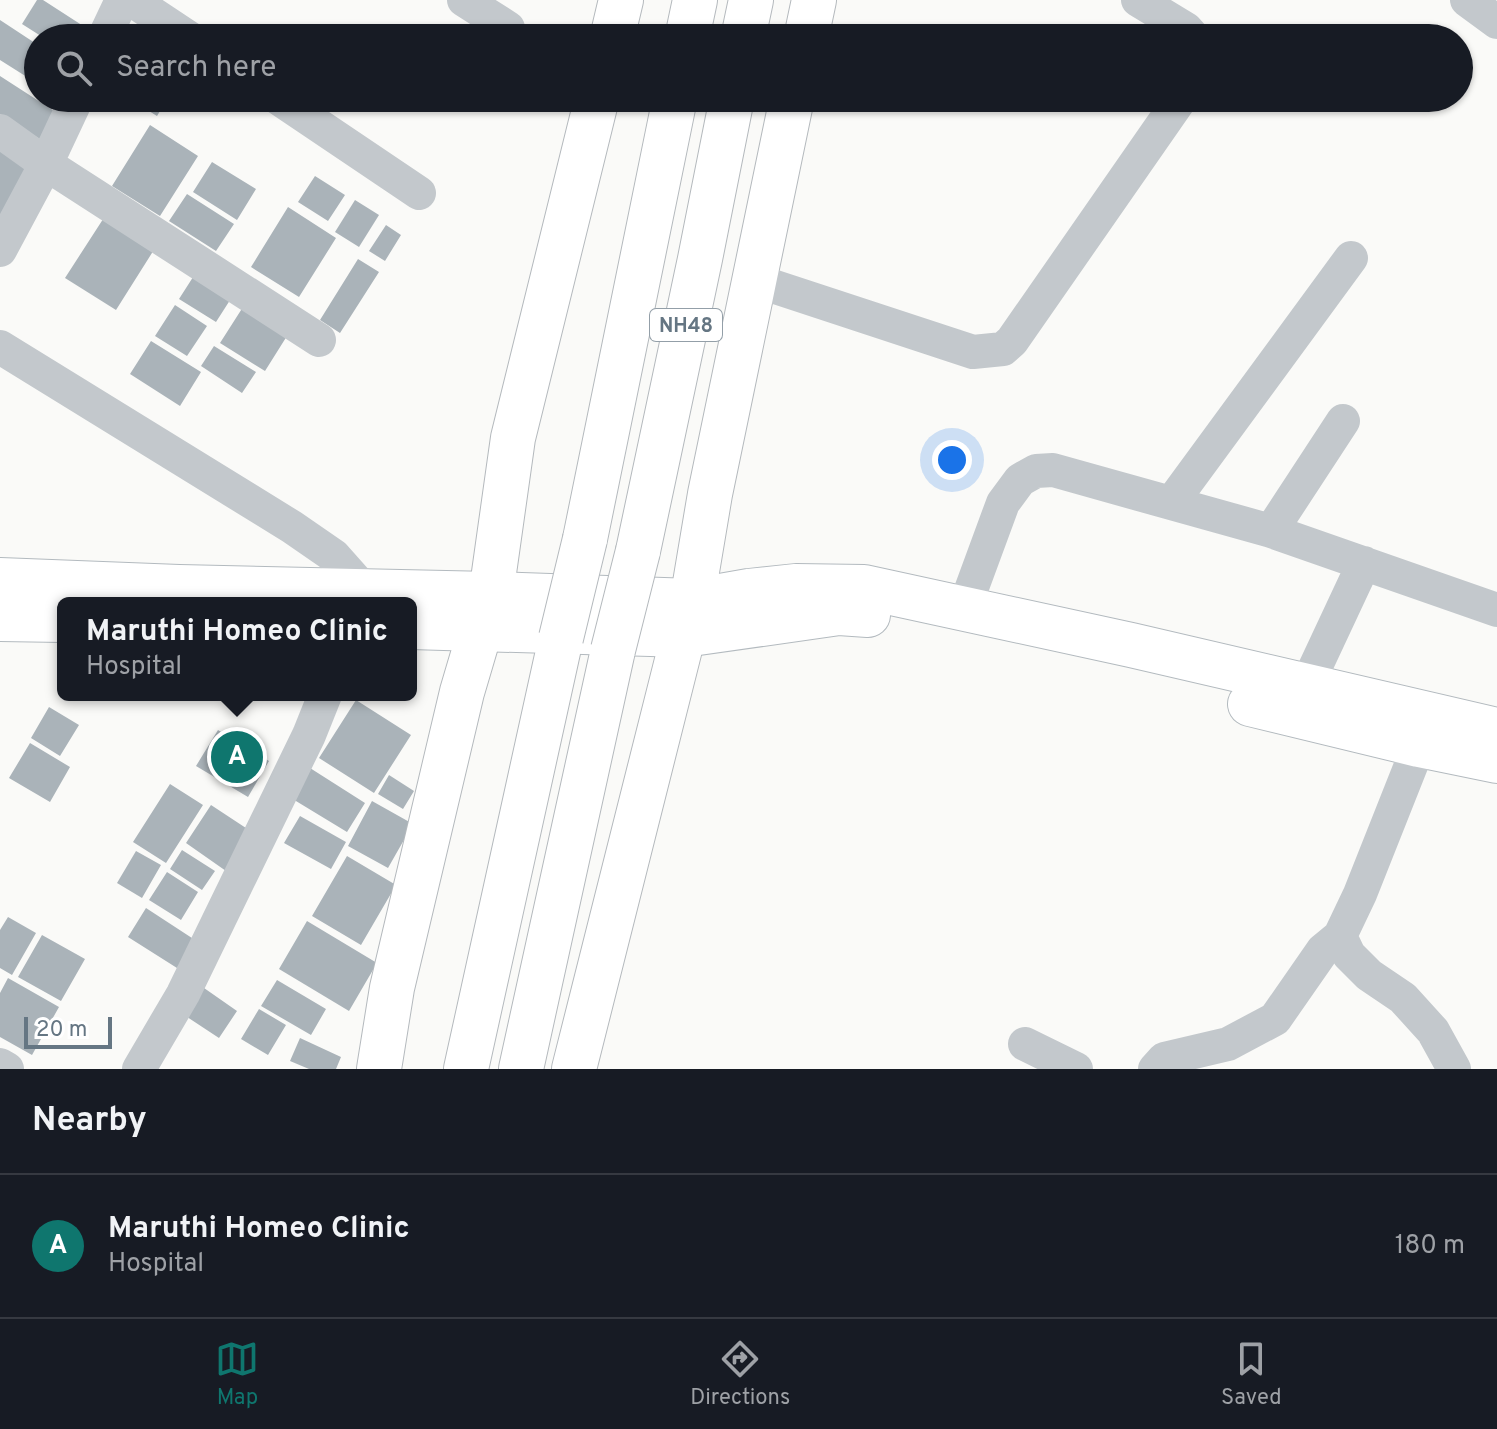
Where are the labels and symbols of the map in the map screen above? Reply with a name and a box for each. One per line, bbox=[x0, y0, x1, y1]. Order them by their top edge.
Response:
road number: NH48 bbox=[650, 309, 722, 341]
your location bbox=[932, 440, 972, 480]
pin: A bbox=[211, 727, 263, 787]
scale bar bbox=[24, 1013, 112, 1049]

